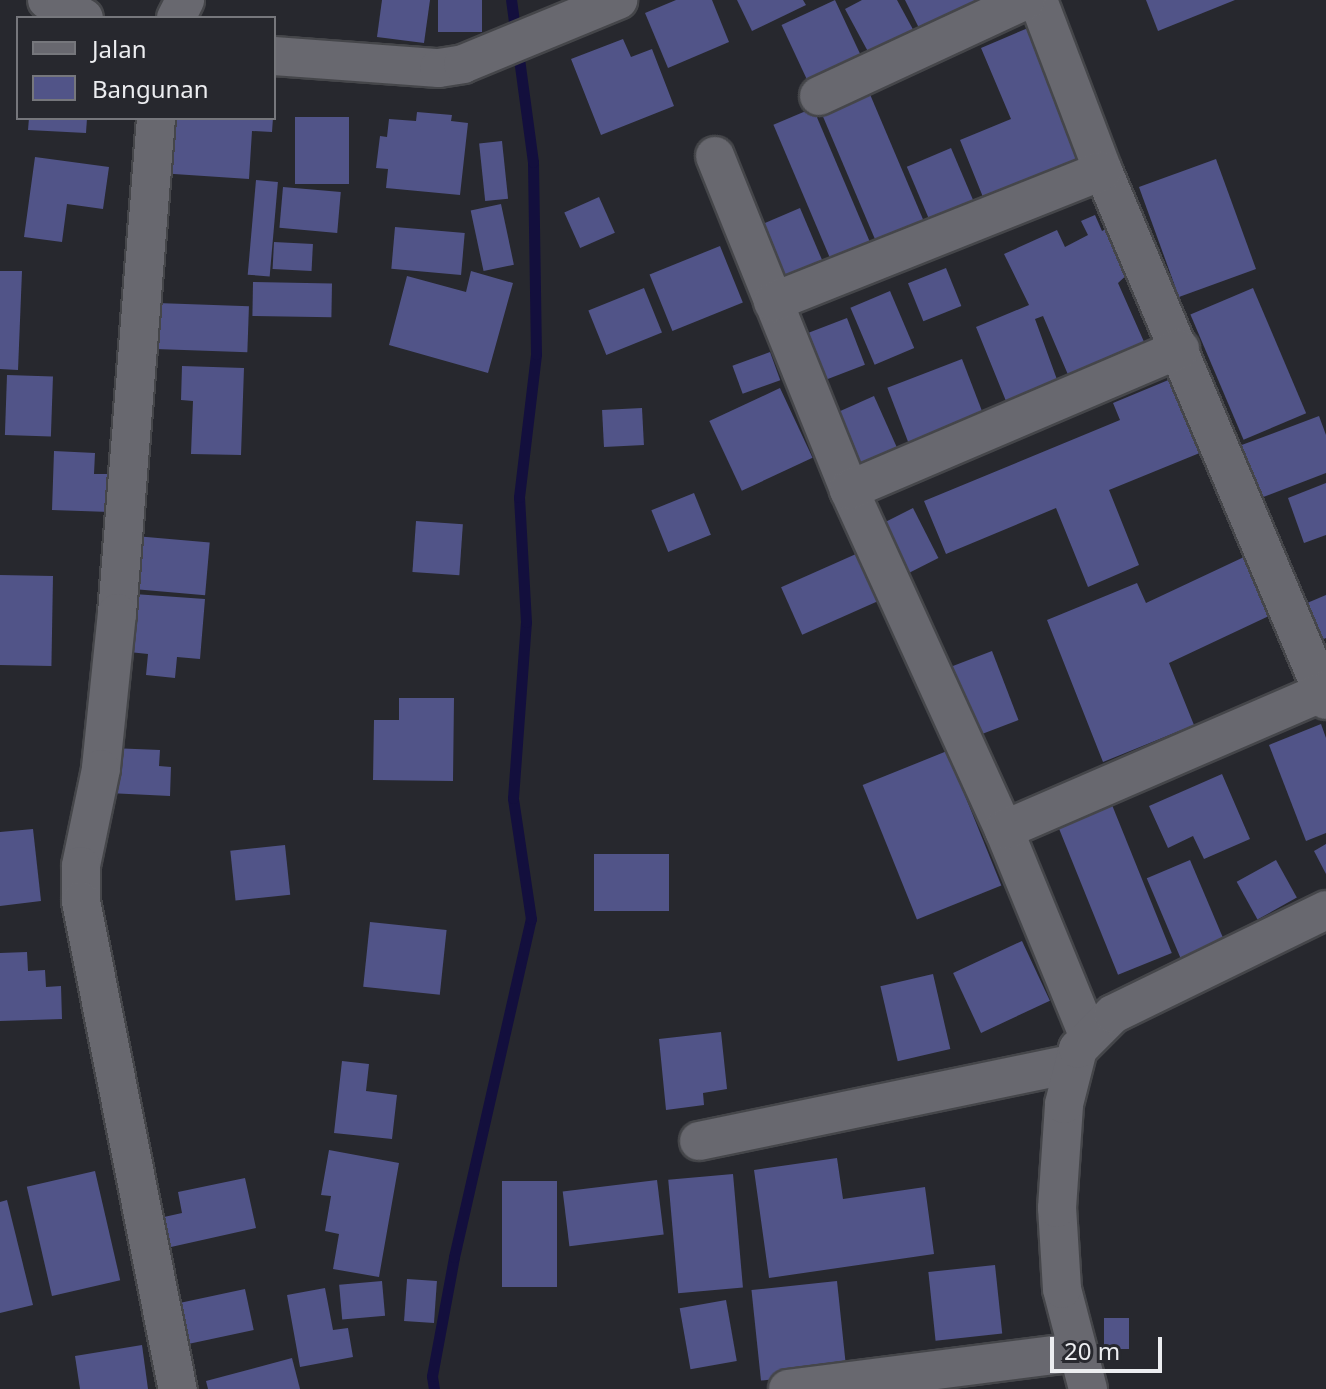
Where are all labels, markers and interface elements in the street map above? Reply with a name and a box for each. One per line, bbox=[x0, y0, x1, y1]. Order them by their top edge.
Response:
legend bbox=[16, 16, 276, 120]
text: Jalan bbox=[92, 32, 147, 65]
text: Bangunan bbox=[92, 72, 209, 105]
scale bar bbox=[1054, 1321, 1166, 1371]
text: 20 m bbox=[1064, 1334, 1120, 1367]

